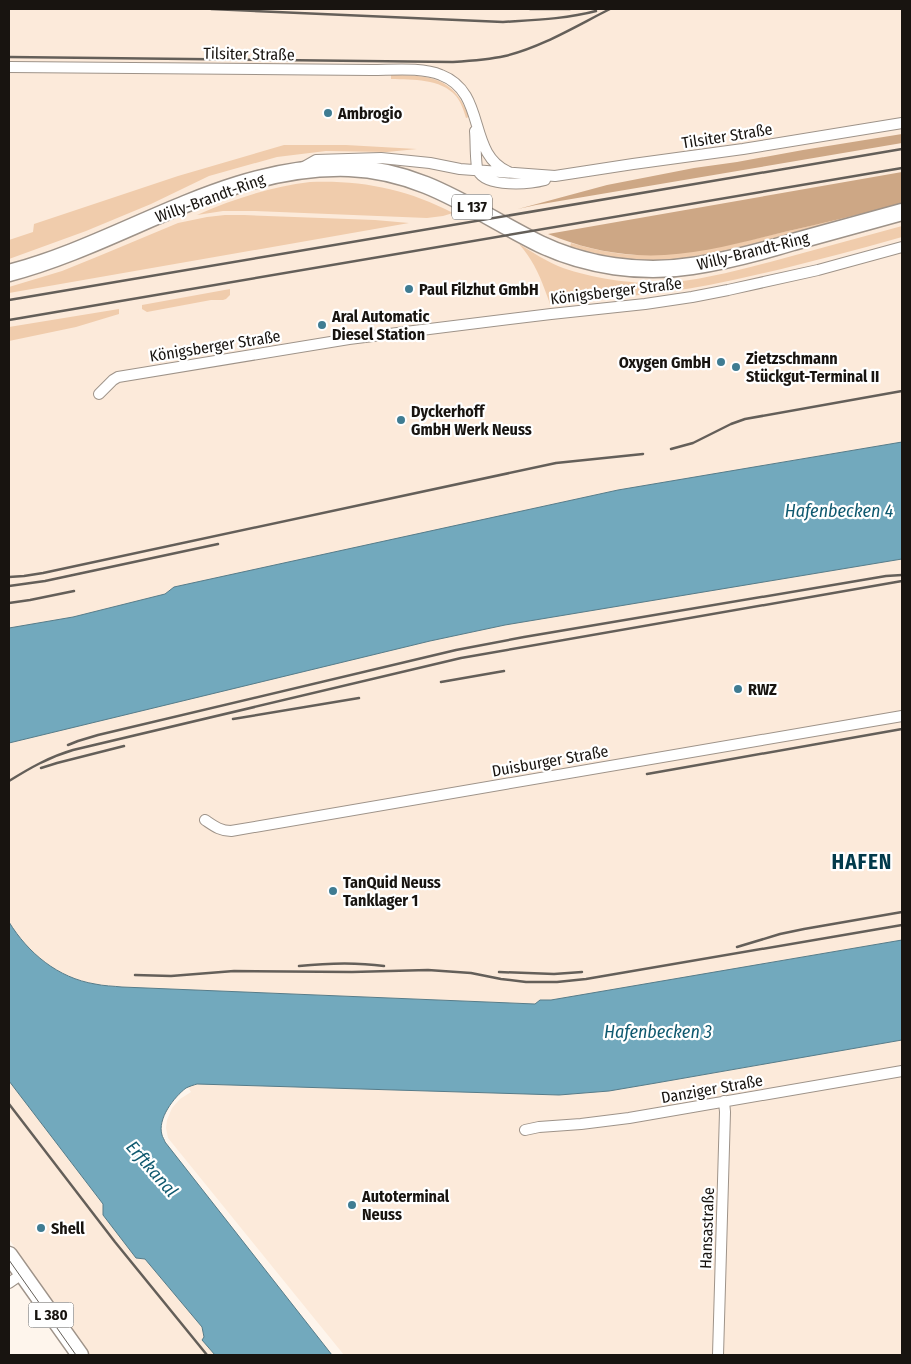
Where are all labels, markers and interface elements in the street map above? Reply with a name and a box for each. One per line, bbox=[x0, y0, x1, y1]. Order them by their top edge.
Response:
street label: Tilsiter Straße bbox=[203, 44, 295, 64]
place label: Ambrogio bbox=[337, 104, 403, 123]
marker: Ambrogio bbox=[322, 107, 334, 119]
street label: Tilsiter Straße bbox=[680, 119, 774, 153]
street label: Willy-Brandt-Ring bbox=[153, 169, 268, 227]
road number: L 137 bbox=[452, 194, 492, 220]
street label: Willy-Brandt-Ring bbox=[695, 228, 812, 274]
street label: Königsberger Straße bbox=[549, 274, 683, 308]
place label: Paul Filzhut GmbH bbox=[419, 280, 539, 299]
marker: Paul Filzhut GmbH bbox=[403, 283, 415, 295]
place label: Aral Automatic Diesel Station bbox=[331, 307, 429, 344]
marker: Aral Automatic Diesel Station bbox=[316, 319, 328, 331]
street label: Königsberger Straße bbox=[148, 326, 282, 366]
place label: Zietzschmann Stückgut-Terminal II bbox=[746, 349, 879, 386]
place label: Oxygen GmbH bbox=[619, 353, 711, 372]
marker: Oxygen GmbH bbox=[715, 356, 727, 368]
marker: Zietzschmann Stückgut-Terminal II bbox=[730, 361, 742, 373]
place label: Dyckerhoff GmbH Werk Neuss bbox=[411, 402, 532, 439]
marker: Dyckerhoff GmbH Werk Neuss bbox=[395, 414, 407, 426]
water label: Hafenbecken 4 bbox=[785, 500, 894, 522]
place label: RWZ bbox=[748, 680, 777, 699]
marker: RWZ bbox=[732, 683, 744, 695]
street label: Duisburger Straße bbox=[490, 741, 610, 781]
district label: HAFEN bbox=[832, 849, 892, 875]
place label: TanQuid Neuss Tanklager 1 bbox=[343, 873, 441, 910]
marker: TanQuid Neuss Tanklager 1 bbox=[327, 885, 339, 897]
water label: Hafenbecken 3 bbox=[604, 1021, 712, 1043]
street label: Danziger Straße bbox=[660, 1071, 764, 1107]
water label: Erftkanal bbox=[122, 1136, 183, 1202]
place label: Autoterminal Neuss bbox=[361, 1187, 450, 1224]
street label: Hansastraße bbox=[696, 1187, 718, 1269]
marker: Autoterminal Neuss bbox=[346, 1199, 358, 1211]
place label: Shell bbox=[51, 1219, 85, 1238]
marker: Shell bbox=[35, 1222, 47, 1234]
road number: L 380 bbox=[28, 1302, 74, 1328]

